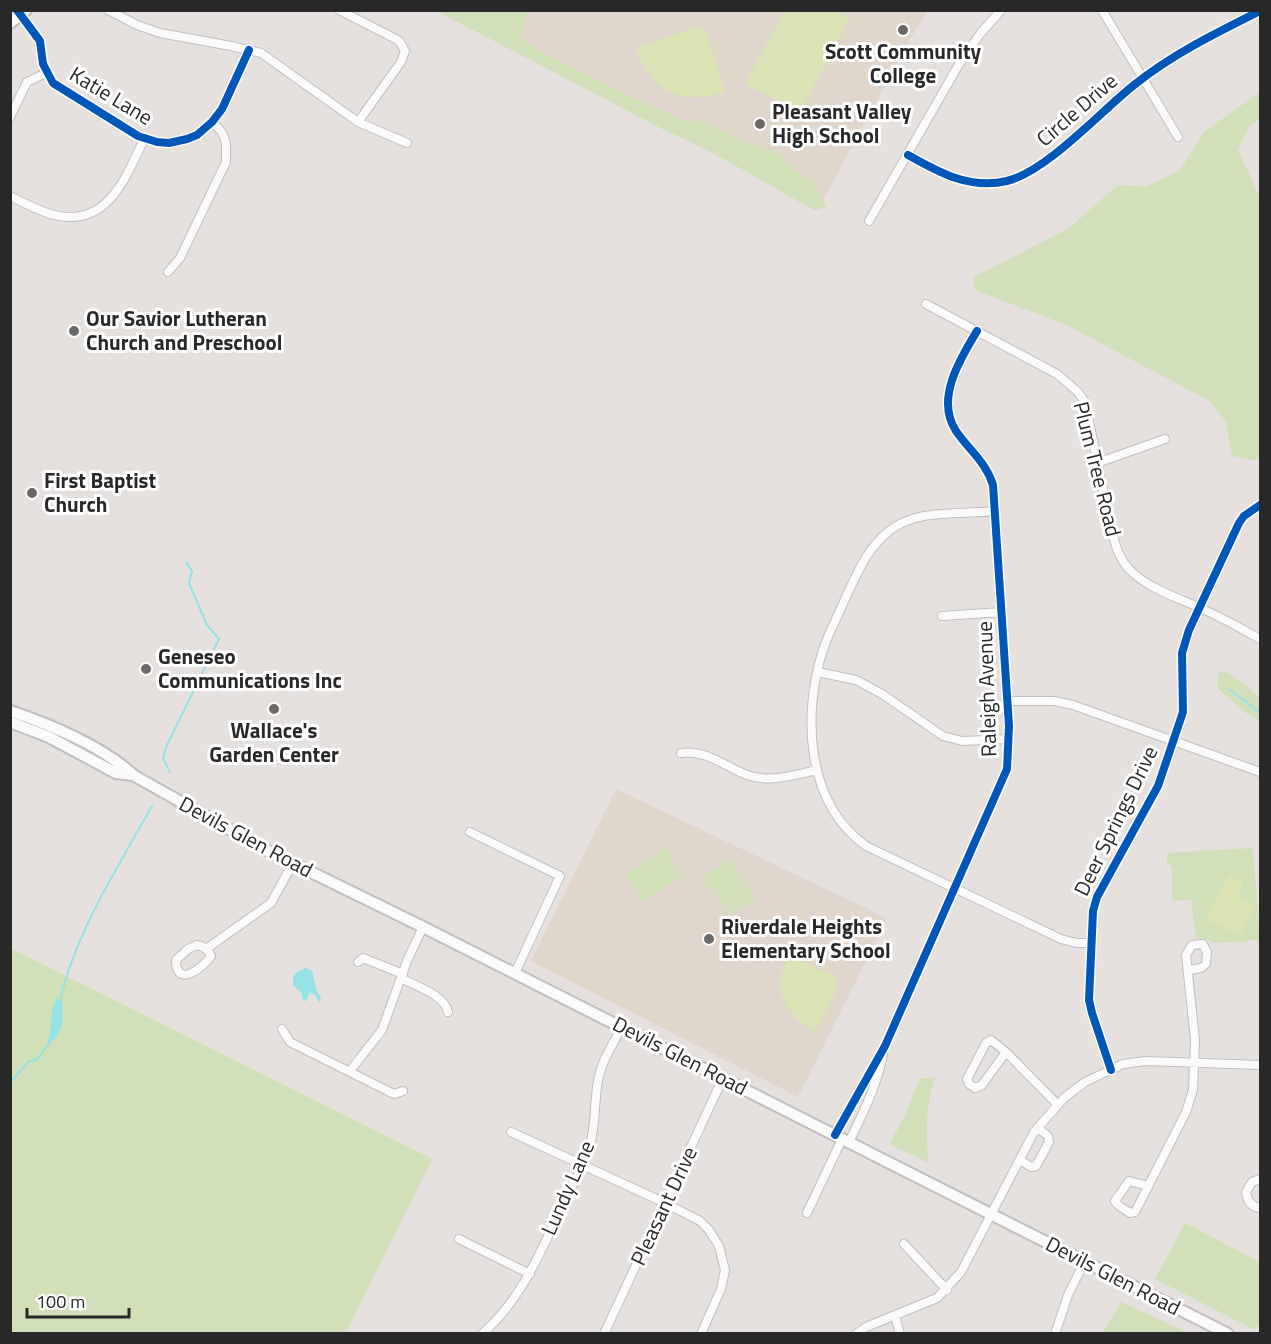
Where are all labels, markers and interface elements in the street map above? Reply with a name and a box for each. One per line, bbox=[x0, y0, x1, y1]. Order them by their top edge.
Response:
marker: Scott Community College bbox=[896, 23, 910, 37]
place label: Scott Community College bbox=[825, 35, 982, 91]
street label: Katie Lane bbox=[64, 58, 159, 133]
street label: Circle Drive bbox=[1029, 65, 1124, 154]
place label: Pleasant Valley High School bbox=[772, 95, 912, 151]
marker: Pleasant Valley High School bbox=[753, 117, 767, 131]
place label: Our Savior Lutheran Church and Preschool bbox=[86, 302, 282, 358]
marker: Our Savior Lutheran Church and Preschool bbox=[67, 324, 81, 338]
street label: Plum Tree Road bbox=[1066, 398, 1130, 540]
place label: First Baptist Church bbox=[44, 464, 156, 520]
marker: First Baptist Church bbox=[25, 486, 39, 500]
street label: Raleigh Avenue bbox=[968, 621, 1004, 757]
place label: Geneseo Communications Inc bbox=[158, 640, 342, 696]
marker: Geneseo Communications Inc bbox=[139, 662, 153, 676]
marker: Wallace's Garden Center bbox=[267, 702, 281, 716]
place label: Wallace's Garden Center bbox=[209, 714, 339, 770]
street label: Deer Springs Drive bbox=[1065, 740, 1165, 901]
street label: Devils Glen Road bbox=[174, 787, 319, 885]
place label: Riverdale Heights Elementary School bbox=[721, 910, 891, 966]
marker: Riverdale Heights Elementary School bbox=[702, 932, 716, 946]
street label: Devils Glen Road bbox=[607, 1007, 754, 1103]
street label: Lundy Lane bbox=[532, 1135, 602, 1240]
street label: Pleasant Drive bbox=[622, 1141, 705, 1270]
street label: Devils Glen Road bbox=[1040, 1227, 1187, 1323]
scale bar bbox=[27, 1281, 129, 1319]
text: 100 m bbox=[36, 1288, 85, 1315]

